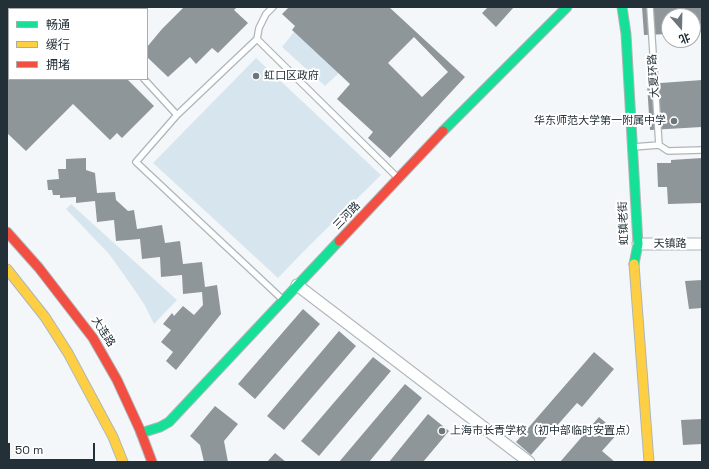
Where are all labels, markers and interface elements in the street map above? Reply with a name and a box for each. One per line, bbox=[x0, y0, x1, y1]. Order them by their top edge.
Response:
legend bbox=[8, 8, 148, 80]
north arrow bbox=[661, 8, 701, 48]
text: 畅通 bbox=[46, 17, 70, 33]
text: 北 bbox=[677, 30, 692, 47]
text: 缓行 bbox=[46, 37, 70, 53]
street label: 大夏环路 bbox=[646, 54, 662, 98]
text: 拥堵 bbox=[46, 57, 70, 73]
place label: 虹口区政府 bbox=[264, 69, 319, 83]
marker: 虹口区政府 bbox=[251, 71, 261, 81]
place label: 华东师范大学第一附属中学 bbox=[534, 114, 666, 128]
marker: 华东师范大学第一附属中学 bbox=[669, 116, 679, 126]
street label: 三河路 bbox=[331, 200, 363, 232]
street label: 虹镇老街 bbox=[617, 201, 631, 245]
street label: 天镇路 bbox=[654, 237, 686, 251]
street label: 大连路 bbox=[88, 315, 118, 349]
place label: 上海市长青学校（初中部临时安置点） bbox=[450, 424, 637, 438]
marker: 上海市长青学校（初中部临时安置点） bbox=[437, 426, 447, 436]
scale bar bbox=[10, 435, 97, 461]
text: 50 m bbox=[15, 442, 43, 458]

